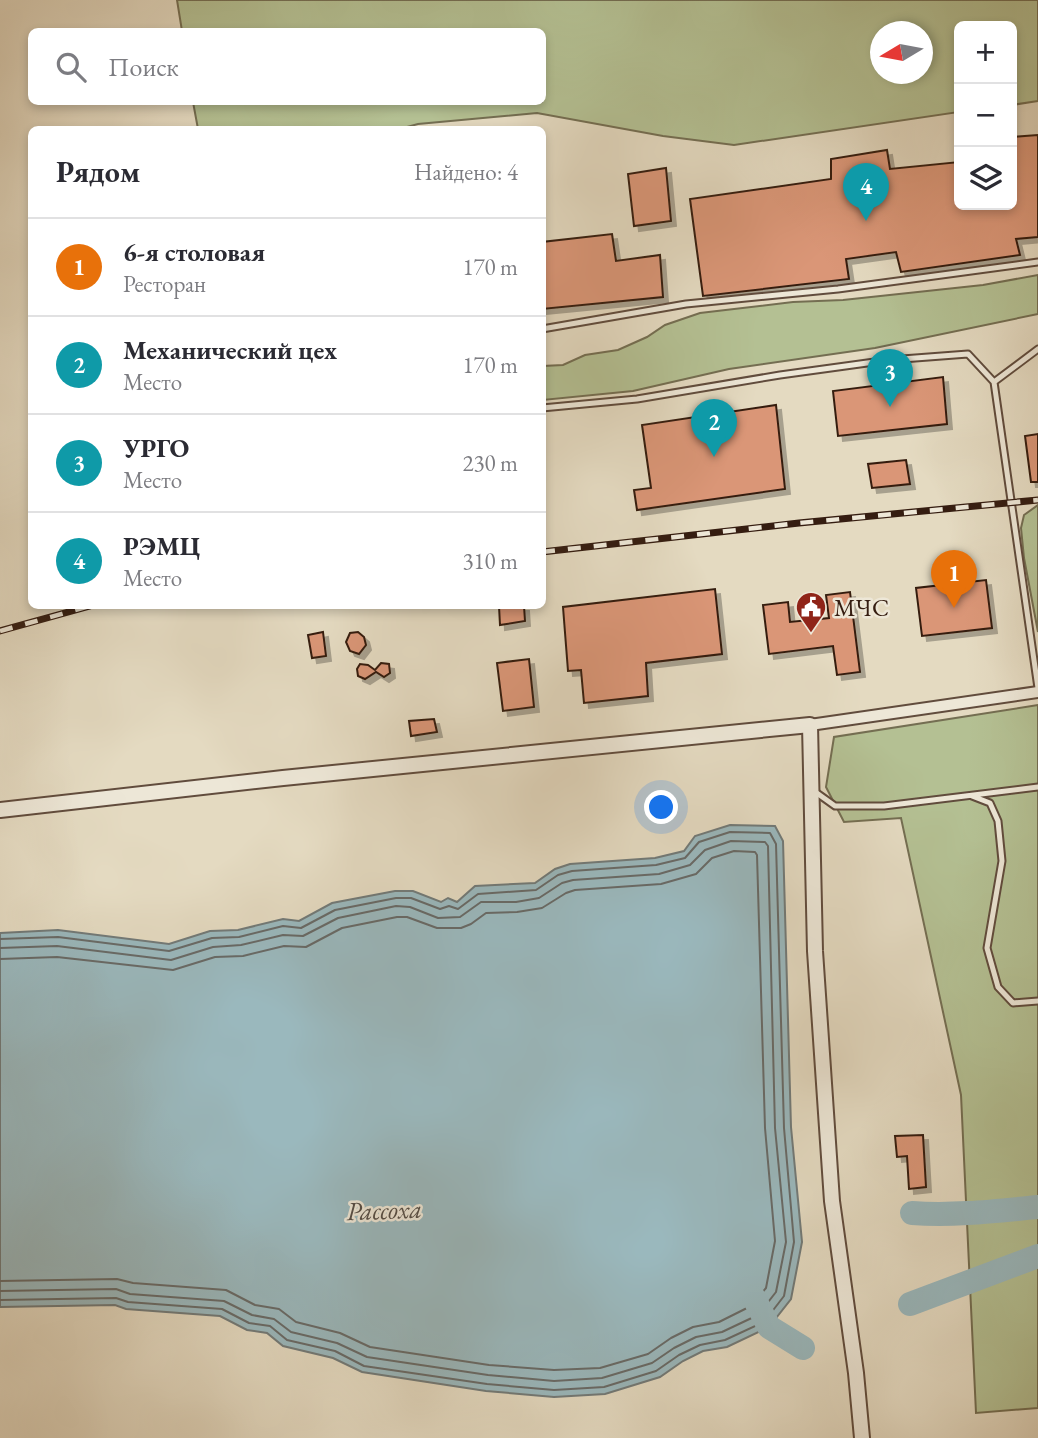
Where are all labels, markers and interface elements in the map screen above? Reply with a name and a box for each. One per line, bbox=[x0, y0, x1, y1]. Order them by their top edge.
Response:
north arrow bbox=[870, 21, 933, 84]
map controls bbox=[954, 21, 1017, 210]
button: + bbox=[954, 21, 1017, 84]
search box bbox=[28, 28, 546, 105]
icon: search bbox=[52, 48, 90, 86]
text: Поиск bbox=[108, 50, 179, 84]
button: − bbox=[954, 84, 1017, 147]
button: layers bbox=[954, 147, 1017, 210]
text: Рядом bbox=[56, 152, 140, 191]
text: Найдено: 4 bbox=[414, 157, 518, 187]
pin: 4 bbox=[843, 163, 889, 221]
text: 6-я столовая bbox=[123, 235, 265, 269]
text: 1 bbox=[73, 252, 85, 282]
text: 170 m bbox=[462, 252, 518, 282]
text: Ресторан bbox=[123, 269, 206, 299]
text: Механический цех bbox=[123, 333, 337, 367]
pin: 3 bbox=[867, 349, 913, 407]
text: 2 bbox=[73, 350, 85, 380]
text: 170 m bbox=[462, 350, 518, 380]
text: Место bbox=[123, 367, 182, 397]
pin: 2 bbox=[691, 399, 737, 457]
text: УРГО bbox=[123, 431, 189, 465]
text: 3 bbox=[73, 448, 85, 478]
text: 230 m bbox=[462, 448, 518, 478]
text: Место bbox=[123, 465, 182, 495]
text: РЭМЦ bbox=[123, 529, 200, 563]
text: 4 bbox=[73, 546, 85, 576]
text: 310 m bbox=[462, 546, 518, 576]
pin: 1 bbox=[931, 550, 977, 608]
text: Место bbox=[123, 563, 182, 593]
public building icon: МЧС bbox=[794, 590, 828, 634]
place label: МЧС bbox=[834, 592, 889, 623]
your location bbox=[644, 790, 678, 824]
water label: Рассоха bbox=[346, 1192, 422, 1228]

